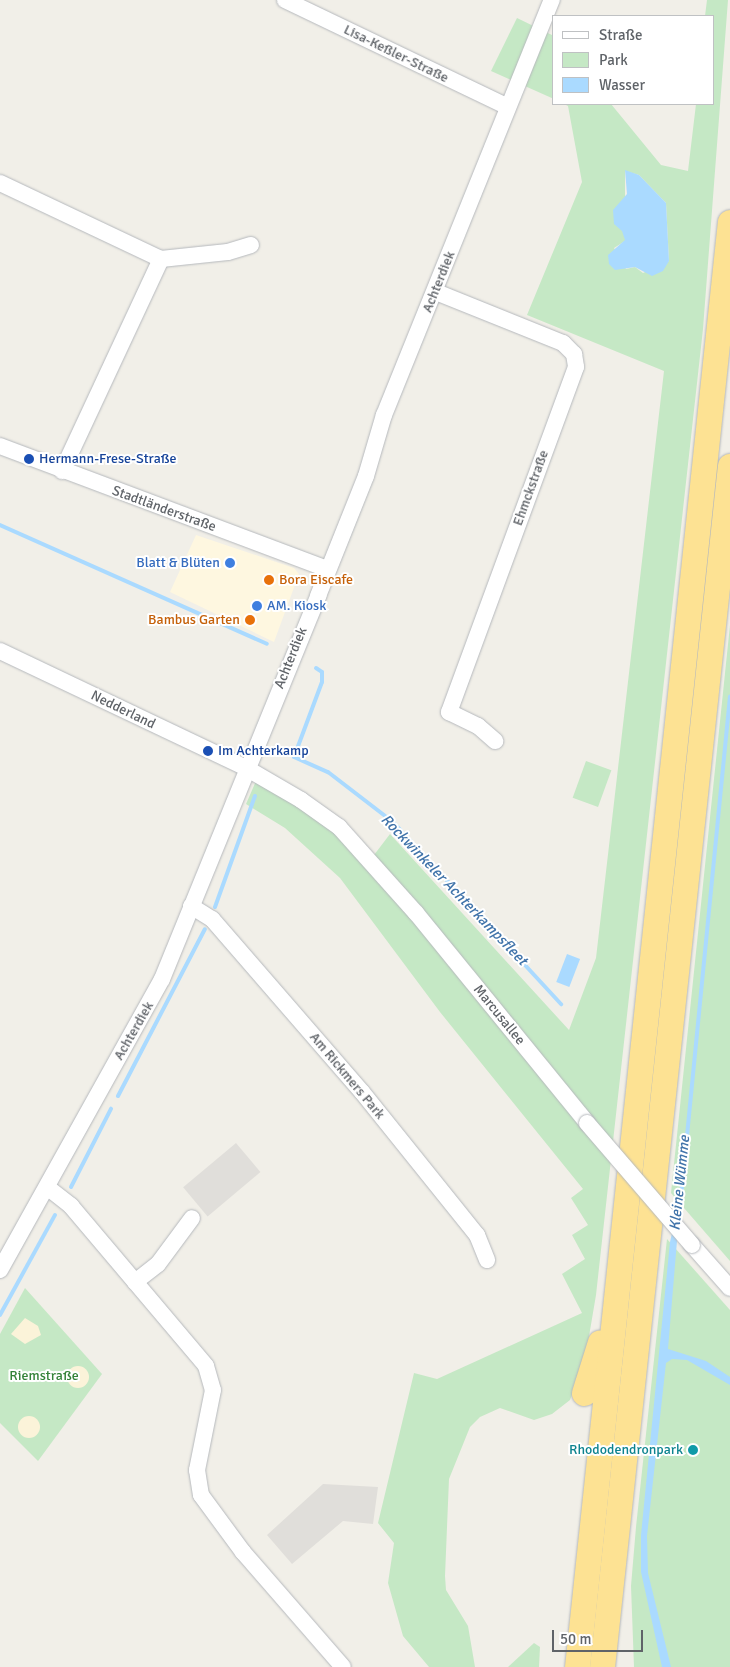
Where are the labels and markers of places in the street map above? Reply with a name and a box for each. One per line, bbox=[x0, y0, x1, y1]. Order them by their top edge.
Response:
place label: Hermann-Frese-Straße bbox=[39, 451, 177, 467]
marker: Hermann-Frese-Straße bbox=[23, 453, 35, 465]
place label: Blatt & Blüten bbox=[136, 555, 220, 571]
marker: Blatt & Blüten bbox=[224, 557, 236, 569]
place label: Bora Eiscafe bbox=[279, 572, 353, 588]
marker: Bora Eiscafe bbox=[263, 574, 275, 586]
place label: AM. Kiosk bbox=[267, 598, 326, 614]
marker: AM. Kiosk bbox=[251, 600, 263, 612]
place label: Bambus Garten bbox=[148, 612, 240, 628]
marker: Bambus Garten bbox=[244, 614, 256, 626]
place label: Im Achterkamp bbox=[218, 743, 309, 759]
marker: Im Achterkamp bbox=[202, 745, 214, 757]
place label: Rhododendronpark bbox=[569, 1442, 683, 1458]
marker: Rhododendronpark bbox=[687, 1444, 699, 1456]

